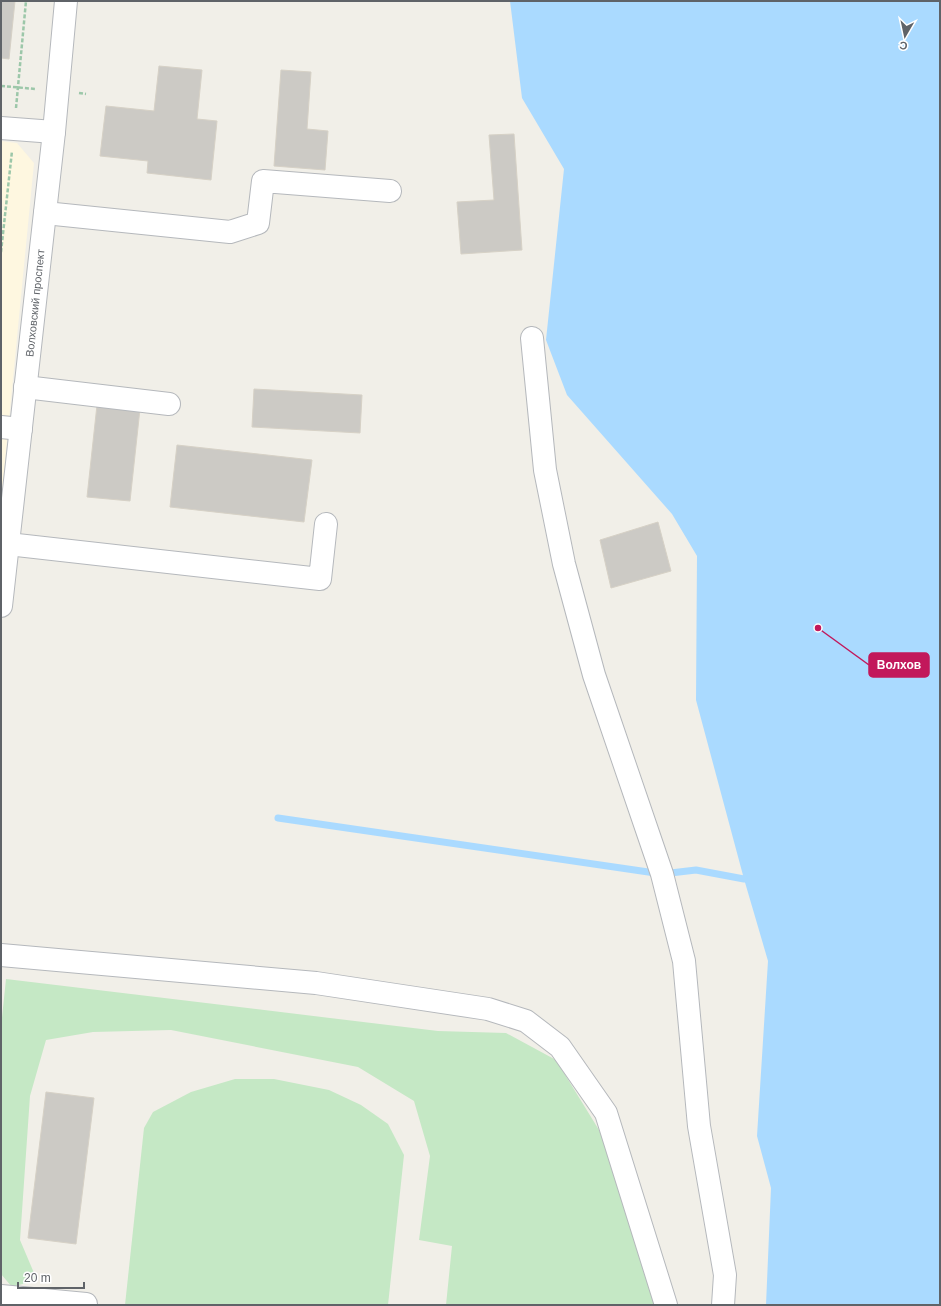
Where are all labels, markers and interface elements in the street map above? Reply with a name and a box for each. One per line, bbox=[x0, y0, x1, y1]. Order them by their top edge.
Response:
north arrow bbox=[885, 16, 925, 56]
text: С bbox=[899, 39, 908, 52]
street label: Волховский проспект bbox=[23, 249, 47, 357]
callout: Волхов bbox=[869, 653, 929, 677]
text: Волхов bbox=[877, 658, 921, 672]
scale bar bbox=[18, 1264, 84, 1290]
text: 20 m bbox=[24, 1271, 51, 1285]

